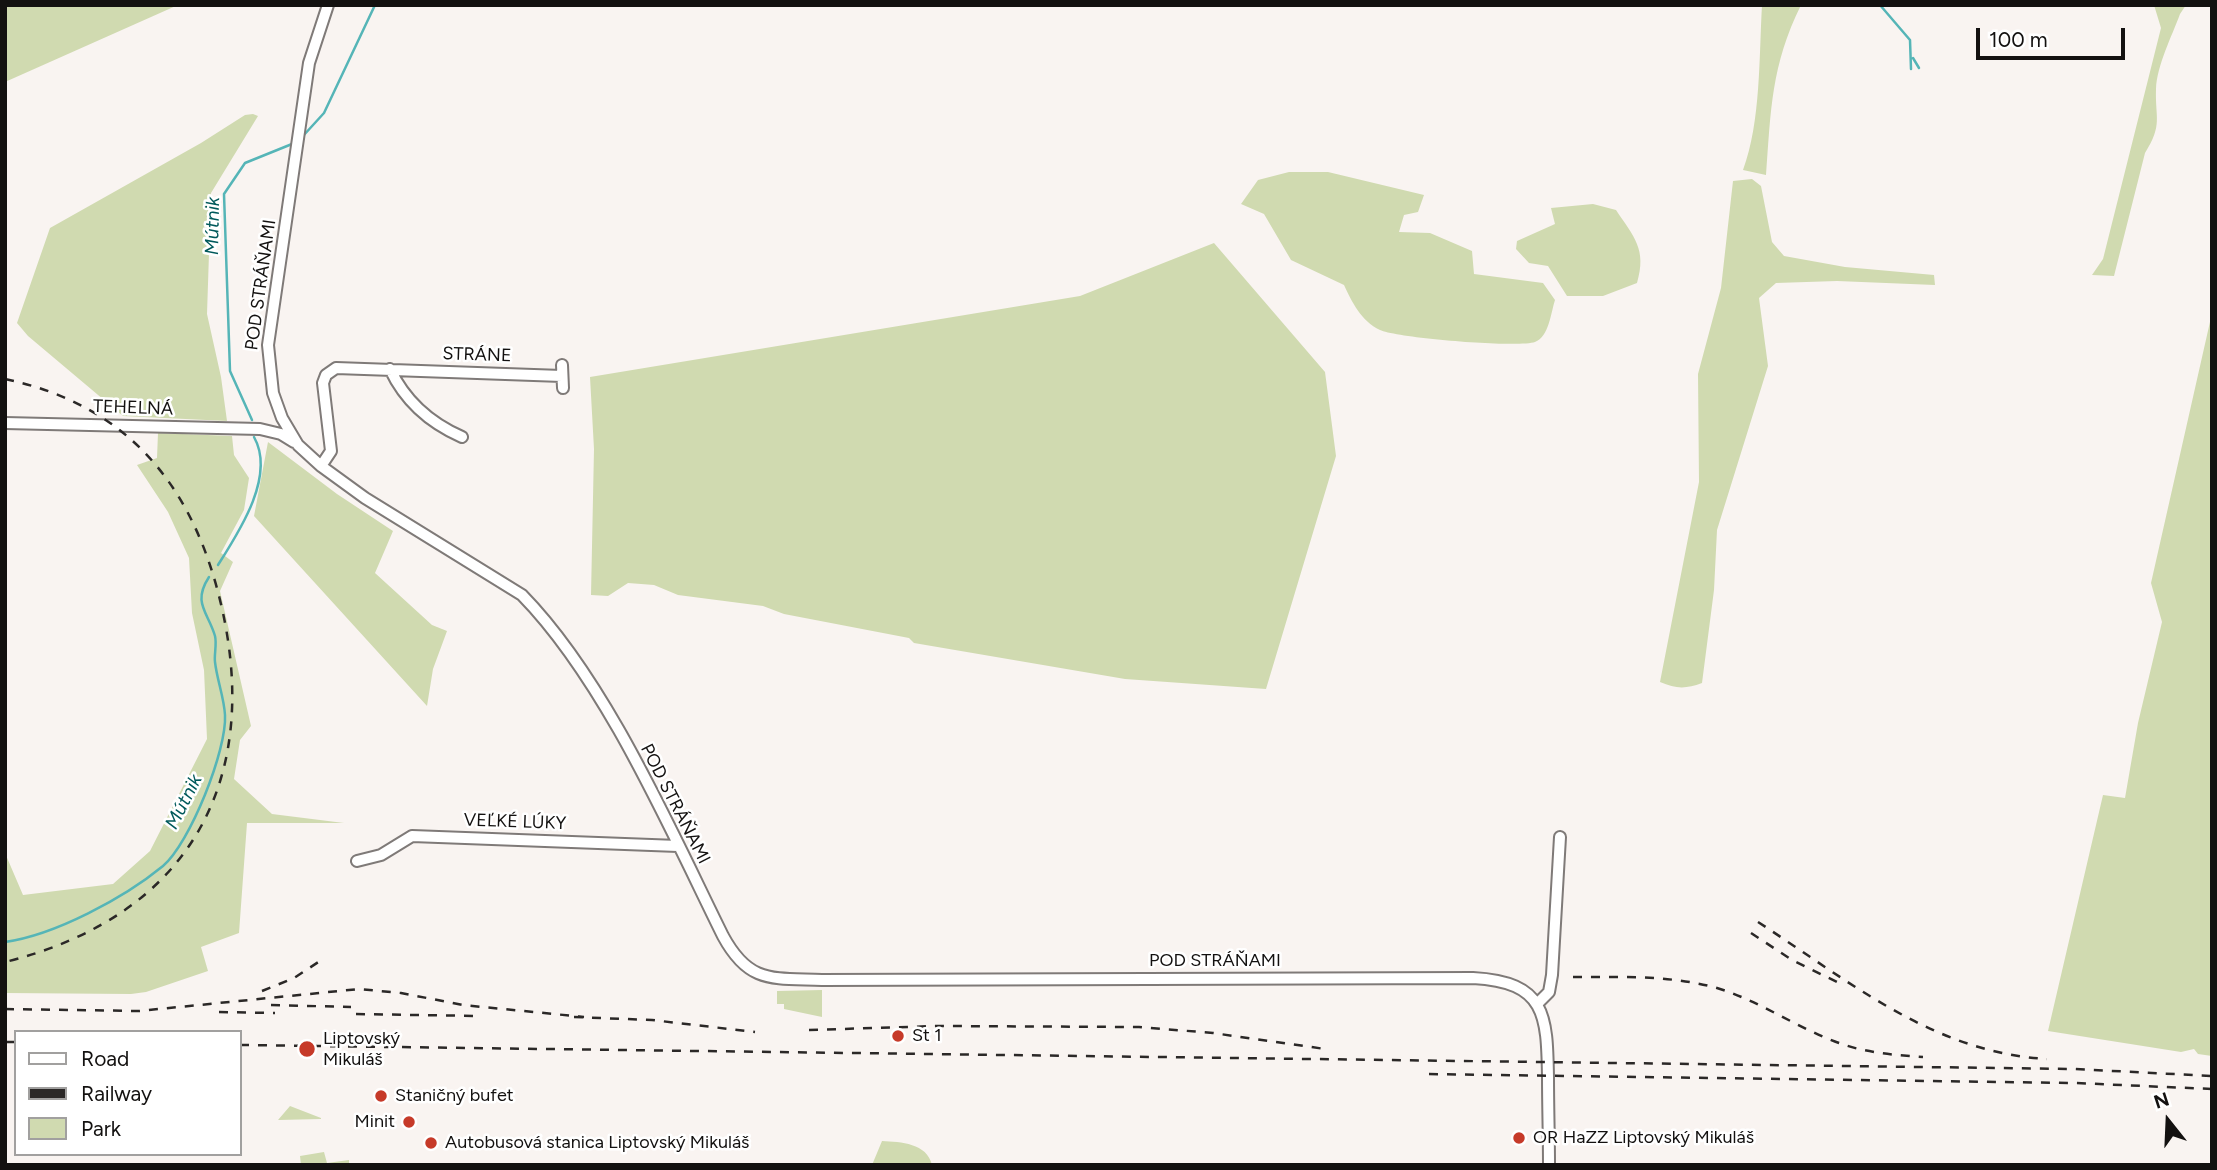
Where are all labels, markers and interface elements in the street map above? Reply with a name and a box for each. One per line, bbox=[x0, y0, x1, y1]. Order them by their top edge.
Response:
scale bar bbox=[1979, 14, 2128, 58]
text: 100 m bbox=[1989, 27, 2048, 52]
water label: Mútnik bbox=[201, 197, 225, 255]
street label: POD STRÁŇAMI bbox=[241, 218, 281, 352]
street label: STRÁNE bbox=[442, 343, 512, 367]
street label: TEHELNÁ bbox=[93, 396, 173, 420]
street label: POD STRÁŇAMI bbox=[635, 740, 715, 868]
water label: Mútnik bbox=[161, 771, 207, 833]
street label: VEĽKÉ LÚKY bbox=[463, 809, 567, 835]
street label: POD STRÁŇAMI bbox=[1149, 950, 1281, 972]
place label: St 1 bbox=[912, 1025, 942, 1047]
place label: Liptovský Mikuláš bbox=[323, 1028, 400, 1070]
marker: St 1 bbox=[890, 1028, 906, 1044]
legend bbox=[14, 1030, 242, 1156]
marker: Liptovský Mikuláš bbox=[297, 1039, 317, 1059]
text: Road bbox=[81, 1046, 129, 1071]
text: Railway bbox=[81, 1081, 152, 1106]
place label: Staničný bufet bbox=[395, 1085, 514, 1107]
north arrow bbox=[2133, 1086, 2203, 1156]
text: N bbox=[2151, 1087, 2172, 1114]
marker: Staničný bufet bbox=[373, 1088, 389, 1104]
place label: Minit bbox=[355, 1111, 395, 1133]
marker: Minit bbox=[401, 1114, 417, 1130]
text: Park bbox=[81, 1116, 121, 1141]
place label: OR HaZZ Liptovský Mikuláš bbox=[1533, 1127, 1754, 1149]
marker: OR HaZZ Liptovský Mikuláš bbox=[1511, 1130, 1527, 1146]
place label: Autobusová stanica Liptovský Mikuláš bbox=[445, 1132, 750, 1154]
marker: Autobusová stanica Liptovský Mikuláš bbox=[423, 1135, 439, 1151]

